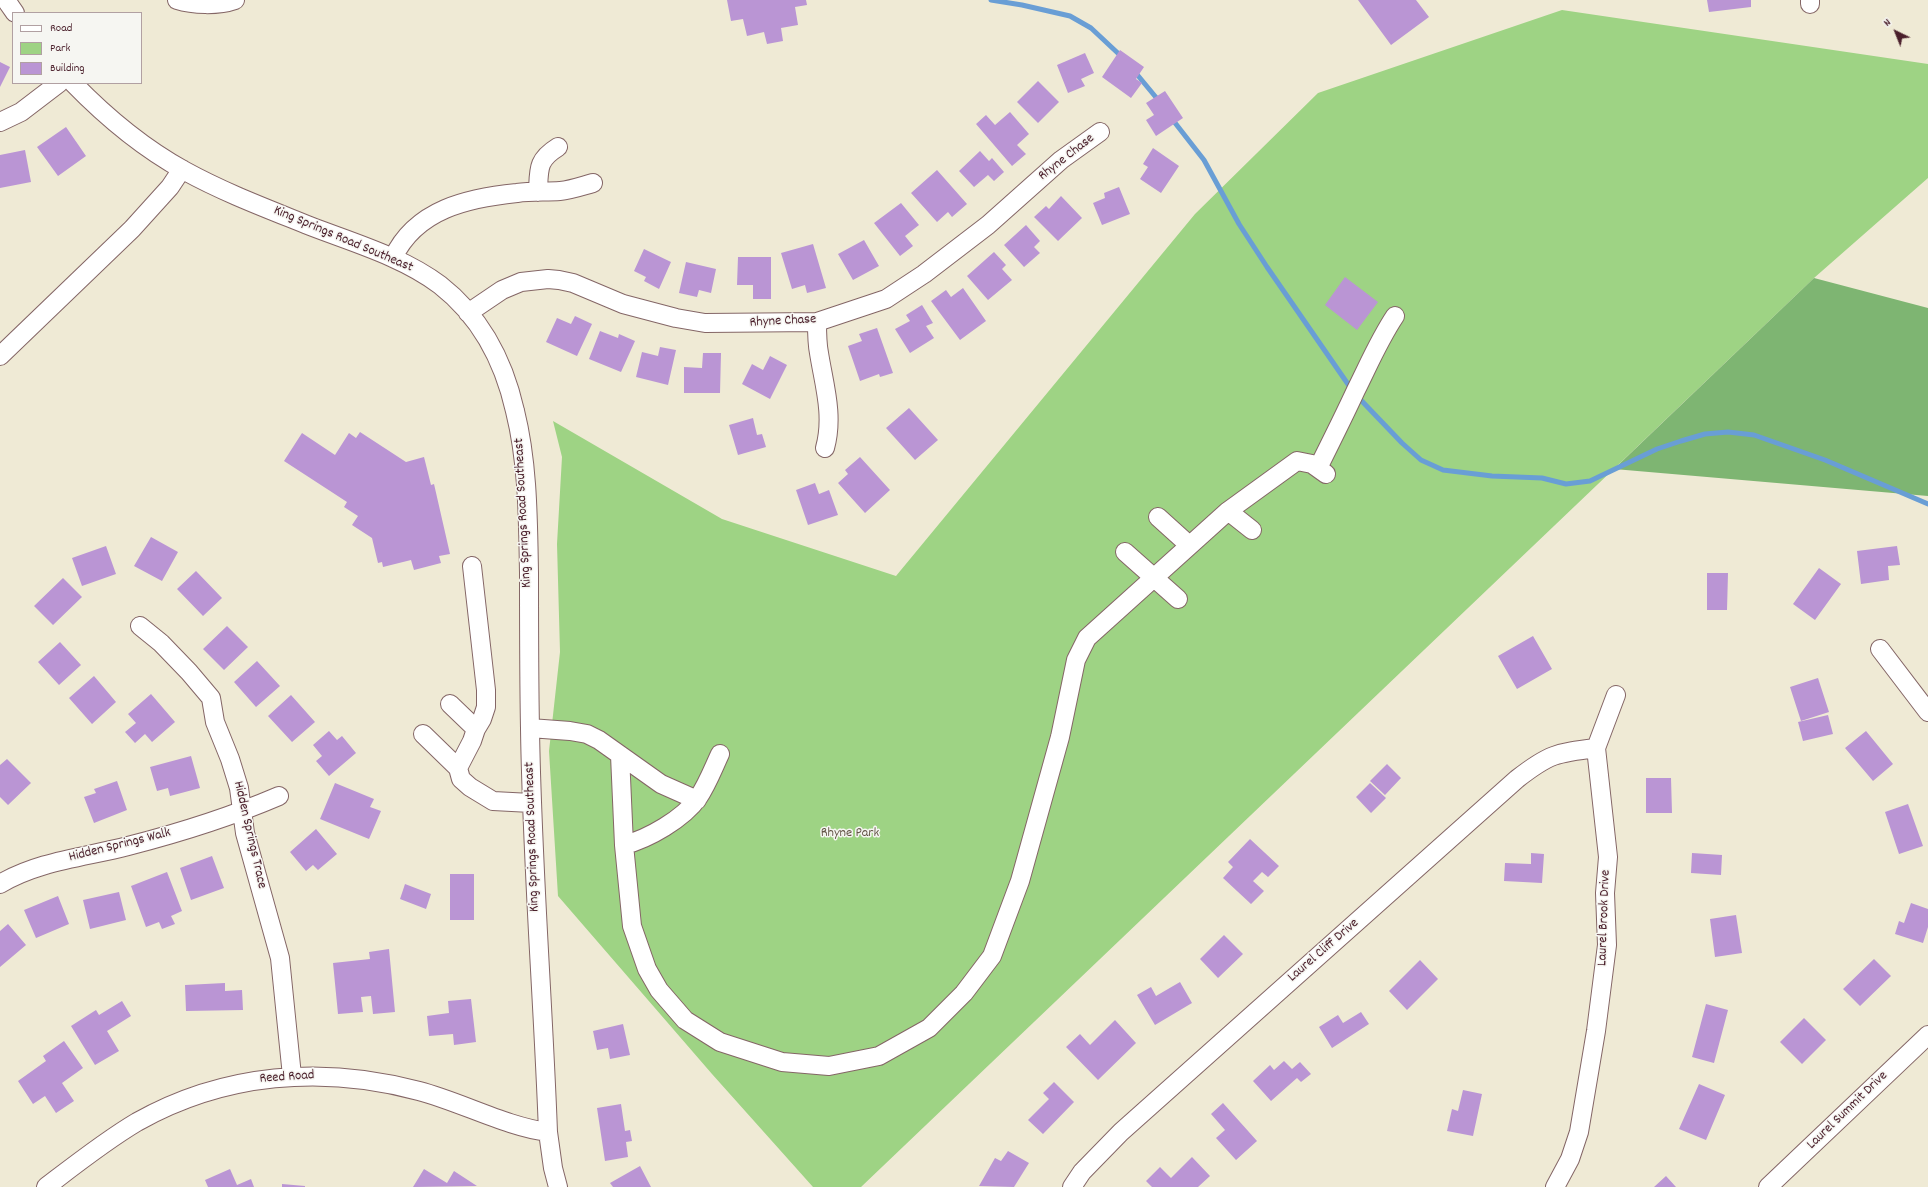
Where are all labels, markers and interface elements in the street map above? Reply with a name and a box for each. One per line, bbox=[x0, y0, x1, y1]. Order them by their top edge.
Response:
legend bbox=[12, 12, 142, 84]
north arrow bbox=[1876, 12, 1916, 52]
text: N bbox=[1880, 16, 1895, 31]
text: Road bbox=[50, 20, 72, 37]
text: Park bbox=[50, 40, 70, 57]
text: Building bbox=[50, 60, 85, 77]
street label: Rhyne Chase bbox=[1036, 131, 1098, 185]
street label: King Springs Road Southeast bbox=[271, 203, 415, 277]
street label: Rhyne Chase bbox=[749, 312, 817, 332]
street label: King Springs Road Southeast bbox=[512, 438, 536, 588]
street label: King Springs Road Southeast bbox=[522, 762, 544, 912]
street label: Hidden Springs Trace bbox=[228, 780, 270, 890]
street label: Hidden Springs Walk bbox=[67, 825, 173, 867]
park label: Rhyne Park bbox=[821, 826, 879, 842]
street label: Laurel Brook Drive bbox=[1595, 870, 1615, 966]
street label: Laurel Cliff Drive bbox=[1285, 916, 1363, 986]
street label: Reed Road bbox=[259, 1068, 315, 1088]
street label: Laurel Summit Drive bbox=[1804, 1068, 1892, 1154]

